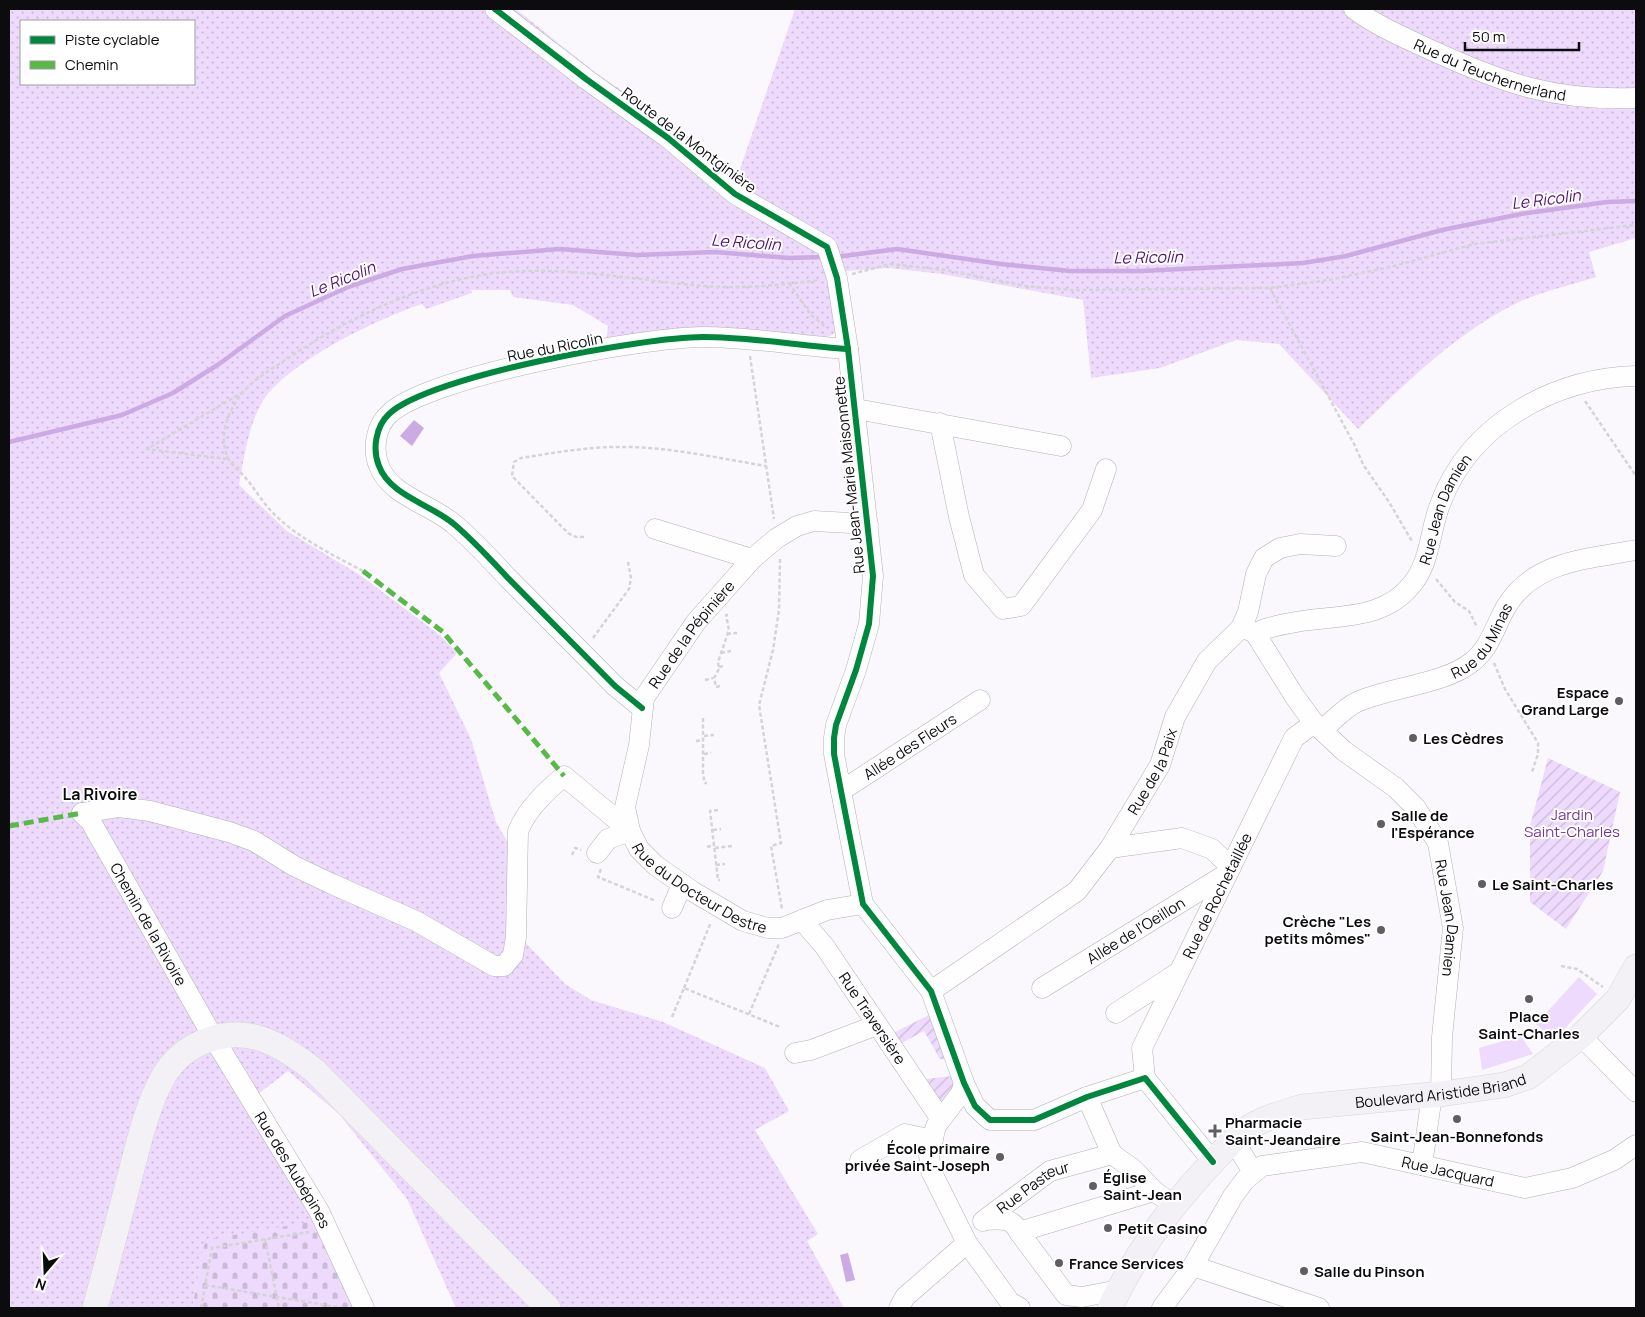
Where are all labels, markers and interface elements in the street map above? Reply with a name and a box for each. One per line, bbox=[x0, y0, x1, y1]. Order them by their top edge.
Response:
legend bbox=[20, 20, 195, 85]
scale bar bbox=[1465, 20, 1579, 52]
text: 50 m bbox=[1472, 26, 1506, 47]
text: Piste cyclable bbox=[65, 29, 160, 50]
street label: Rue du Teuchernerland bbox=[1411, 33, 1568, 105]
text: Chemin bbox=[65, 54, 118, 75]
street label: Route de la Montginière bbox=[617, 82, 761, 198]
water label: Le Ricolin bbox=[1510, 184, 1582, 214]
water label: Le Ricolin bbox=[711, 229, 782, 255]
water label: Le Ricolin bbox=[1113, 245, 1183, 269]
water label: Le Ricolin bbox=[306, 256, 379, 302]
street label: Rue du Ricolin bbox=[506, 327, 605, 367]
street label: Rue Jean-Marie Maisonnette bbox=[828, 375, 870, 575]
street label: Rue Jean Damien bbox=[1414, 449, 1476, 567]
street label: Rue de la Pépinière bbox=[643, 575, 739, 692]
street label: Rue du Minas bbox=[1447, 599, 1517, 683]
place label: Espace Grand Large bbox=[1521, 682, 1609, 720]
marker: Espace Grand Large bbox=[1613, 695, 1625, 707]
street label: Allée des Fleurs bbox=[859, 708, 960, 784]
street label: Rue de la Paix bbox=[1122, 725, 1181, 819]
place label: Les Cèdres bbox=[1423, 728, 1504, 749]
marker: Les Cèdres bbox=[1407, 732, 1419, 744]
district label: La Rivoire bbox=[63, 783, 138, 805]
park label: Jardin Saint-Charles bbox=[1524, 804, 1620, 842]
place label: Salle de l'Espérance bbox=[1391, 805, 1475, 843]
marker: Salle de l'Espérance bbox=[1375, 818, 1387, 830]
street label: Rue de Rochetaillée bbox=[1177, 829, 1257, 962]
street label: Rue du Docteur Destre bbox=[627, 839, 770, 938]
street label: Rue Jean Damien bbox=[1431, 858, 1464, 977]
street label: Chemin de la Rivoire bbox=[106, 859, 192, 990]
place label: Le Saint-Charles bbox=[1492, 874, 1613, 895]
marker: Le Saint-Charles bbox=[1476, 878, 1488, 890]
street label: Allée de l'Oeillon bbox=[1082, 892, 1189, 969]
place label: Crèche "Les petits mômes" bbox=[1265, 911, 1371, 949]
marker: Crèche "Les petits mômes" bbox=[1375, 924, 1387, 936]
street label: Rue Traversière bbox=[834, 968, 911, 1068]
marker: Place Saint-Charles bbox=[1523, 993, 1535, 1005]
place label: Place Saint-Charles bbox=[1478, 1006, 1580, 1044]
street label: Boulevard Aristide Briand bbox=[1354, 1068, 1529, 1112]
street label: Rue des Aubépines bbox=[250, 1107, 336, 1231]
place label: Pharmacie Saint-Jeandaire bbox=[1225, 1112, 1341, 1150]
marker: Saint-Jean-Bonnefonds bbox=[1451, 1113, 1463, 1125]
marker: Pharmacie Saint-Jeandaire bbox=[1209, 1125, 1221, 1137]
place label: Saint-Jean-Bonnefonds bbox=[1371, 1126, 1543, 1147]
place label: École primaire privée Saint-Joseph bbox=[845, 1138, 990, 1176]
marker: École primaire privée Saint-Joseph bbox=[994, 1151, 1006, 1163]
street label: Rue Jacquard bbox=[1400, 1151, 1496, 1191]
street label: Rue Pasteur bbox=[992, 1156, 1072, 1218]
place label: Église Saint-Jean bbox=[1103, 1167, 1182, 1205]
marker: Église Saint-Jean bbox=[1087, 1180, 1099, 1192]
place label: Petit Casino bbox=[1118, 1218, 1207, 1239]
marker: Petit Casino bbox=[1102, 1222, 1114, 1234]
north arrow bbox=[20, 1247, 70, 1297]
place label: France Services bbox=[1069, 1253, 1184, 1274]
marker: France Services bbox=[1053, 1257, 1065, 1269]
place label: Salle du Pinson bbox=[1314, 1261, 1425, 1282]
marker: Salle du Pinson bbox=[1298, 1265, 1310, 1277]
text: N bbox=[33, 1274, 48, 1295]

